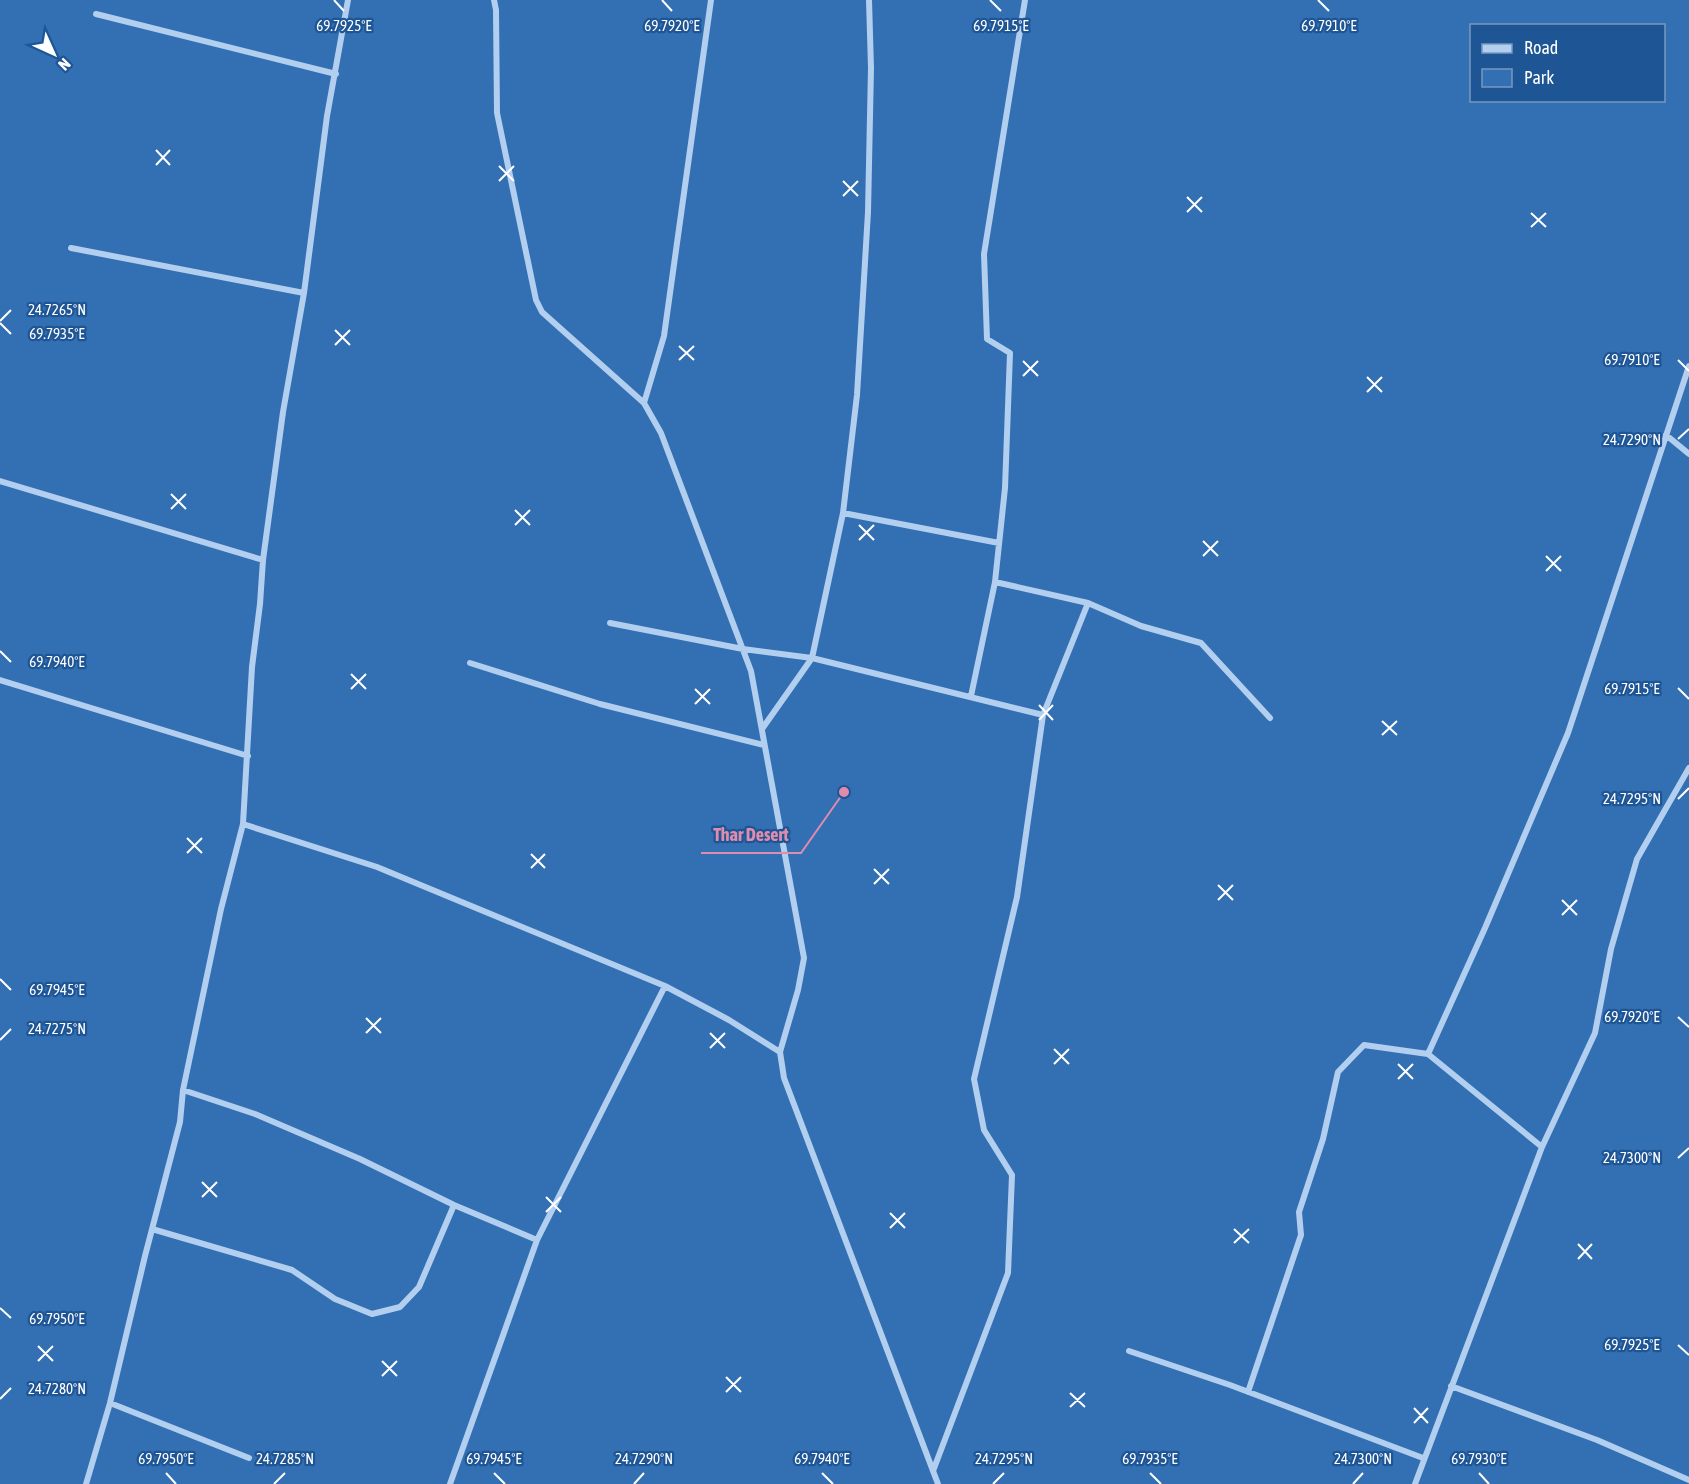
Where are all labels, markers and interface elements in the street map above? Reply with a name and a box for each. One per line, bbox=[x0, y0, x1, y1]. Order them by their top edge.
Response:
text: 69.7925°E bbox=[316, 17, 372, 34]
text: 69.7920°E bbox=[644, 17, 700, 34]
text: 69.7915°E bbox=[973, 17, 1029, 34]
text: 69.7910°E bbox=[1301, 17, 1357, 34]
north arrow bbox=[24, 24, 84, 84]
legend bbox=[1470, 24, 1665, 102]
text: Road bbox=[1524, 37, 1558, 58]
text: N bbox=[55, 55, 74, 74]
text: Park bbox=[1524, 67, 1554, 88]
text: 24.7265°N bbox=[28, 301, 86, 318]
text: 69.7935°E bbox=[29, 325, 85, 342]
text: 69.7910°E bbox=[1604, 351, 1660, 368]
text: 24.7290°N bbox=[1603, 431, 1661, 448]
text: 69.7940°E bbox=[29, 653, 85, 670]
text: 69.7915°E bbox=[1604, 680, 1660, 697]
text: 24.7295°N bbox=[1603, 790, 1661, 807]
callout: Thar Desert bbox=[701, 817, 801, 853]
text: Thar Desert bbox=[713, 824, 790, 845]
text: 69.7945°E bbox=[29, 981, 85, 998]
text: 69.7920°E bbox=[1604, 1008, 1660, 1025]
text: 24.7275°N bbox=[28, 1020, 86, 1037]
text: 24.7300°N bbox=[1603, 1149, 1661, 1166]
text: 69.7950°E bbox=[29, 1310, 85, 1327]
text: 69.7925°E bbox=[1604, 1336, 1660, 1353]
text: 24.7280°N bbox=[28, 1380, 86, 1397]
text: 69.7950°E bbox=[138, 1450, 194, 1467]
text: 24.7285°N bbox=[256, 1450, 314, 1467]
text: 69.7945°E bbox=[466, 1450, 522, 1467]
text: 24.7290°N bbox=[615, 1450, 673, 1467]
text: 69.7940°E bbox=[794, 1450, 850, 1467]
text: 24.7295°N bbox=[975, 1450, 1033, 1467]
text: 69.7935°E bbox=[1122, 1450, 1178, 1467]
text: 24.7300°N bbox=[1334, 1450, 1392, 1467]
text: 69.7930°E bbox=[1451, 1450, 1507, 1467]

